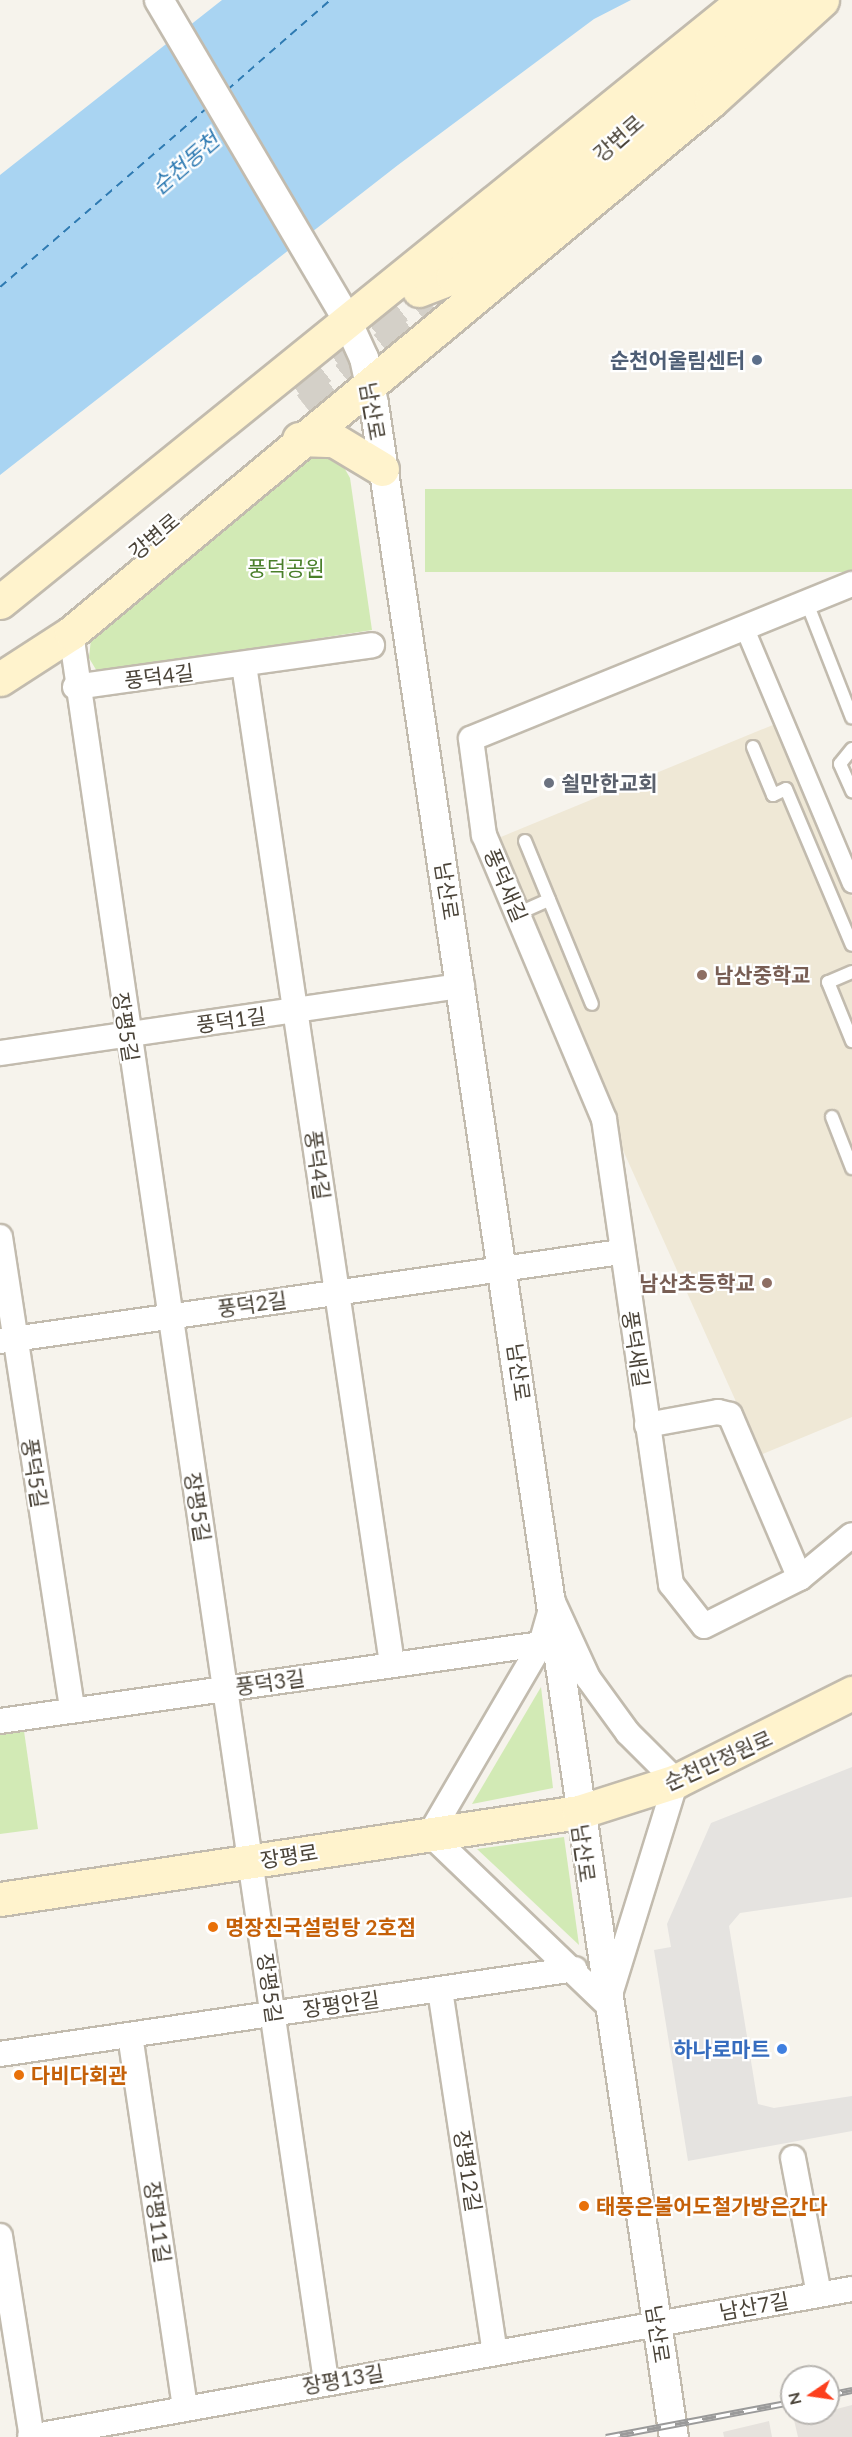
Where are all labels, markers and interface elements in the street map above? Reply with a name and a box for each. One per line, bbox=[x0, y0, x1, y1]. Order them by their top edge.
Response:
street label: 강변로 bbox=[588, 109, 648, 167]
water label: 순천동천 bbox=[146, 126, 224, 200]
place label: 순천어울림센터 bbox=[610, 347, 745, 373]
marker: 순천어울림센터 bbox=[750, 353, 764, 367]
street label: 남산로 bbox=[356, 380, 390, 442]
street label: 강변로 bbox=[124, 508, 184, 564]
park label: 풍덕공원 bbox=[247, 555, 325, 581]
street label: 풍덕4길 bbox=[123, 659, 195, 693]
place label: 쉴만한교회 bbox=[561, 770, 658, 796]
marker: 쉴만한교회 bbox=[542, 776, 556, 790]
street label: 풍덕새길 bbox=[479, 845, 533, 925]
street label: 남산로 bbox=[430, 860, 464, 922]
place label: 남산중학교 bbox=[714, 962, 811, 988]
marker: 남산중학교 bbox=[695, 968, 709, 982]
street label: 장평5길 bbox=[108, 990, 144, 1064]
street label: 풍덕1길 bbox=[195, 1003, 267, 1037]
street label: 풍덕4길 bbox=[301, 1129, 335, 1201]
place label: 남산초등학교 bbox=[639, 1270, 755, 1296]
marker: 남산초등학교 bbox=[760, 1276, 774, 1290]
street label: 풍덕2길 bbox=[216, 1287, 288, 1321]
street label: 풍덕새길 bbox=[618, 1309, 654, 1389]
street label: 남산로 bbox=[502, 1342, 536, 1402]
street label: 풍덕5길 bbox=[17, 1436, 53, 1510]
street label: 장평5길 bbox=[180, 1470, 216, 1544]
street label: 풍덕3길 bbox=[234, 1665, 306, 1699]
street label: 순천만정원로 bbox=[660, 1725, 776, 1795]
street label: 남산로 bbox=[567, 1823, 601, 1883]
street label: 장평로 bbox=[258, 1839, 320, 1873]
place label: 명장진국설렁탕 2호점 bbox=[225, 1914, 416, 1940]
marker: 명장진국설렁탕 2호점 bbox=[206, 1920, 220, 1934]
street label: 장평5길 bbox=[253, 1952, 287, 2024]
street label: 장평안길 bbox=[301, 1986, 381, 2022]
place label: 하나로마트 bbox=[673, 2036, 770, 2062]
marker: 하나로마트 bbox=[775, 2042, 789, 2056]
place label: 다비다회관 bbox=[31, 2062, 128, 2088]
marker: 다비다회관 bbox=[12, 2068, 26, 2082]
street label: 장평12길 bbox=[449, 2128, 487, 2214]
street label: 장평11길 bbox=[140, 2179, 176, 2265]
place label: 태풍은불어도철가방은간다 bbox=[596, 2193, 828, 2219]
marker: 태풍은불어도철가방은간다 bbox=[577, 2199, 591, 2213]
street label: 남산7길 bbox=[717, 2288, 791, 2324]
street label: 남산로 bbox=[641, 2303, 675, 2365]
street label: 장평13길 bbox=[300, 2359, 386, 2399]
north arrow bbox=[780, 2365, 840, 2425]
text: N bbox=[783, 2391, 805, 2407]

